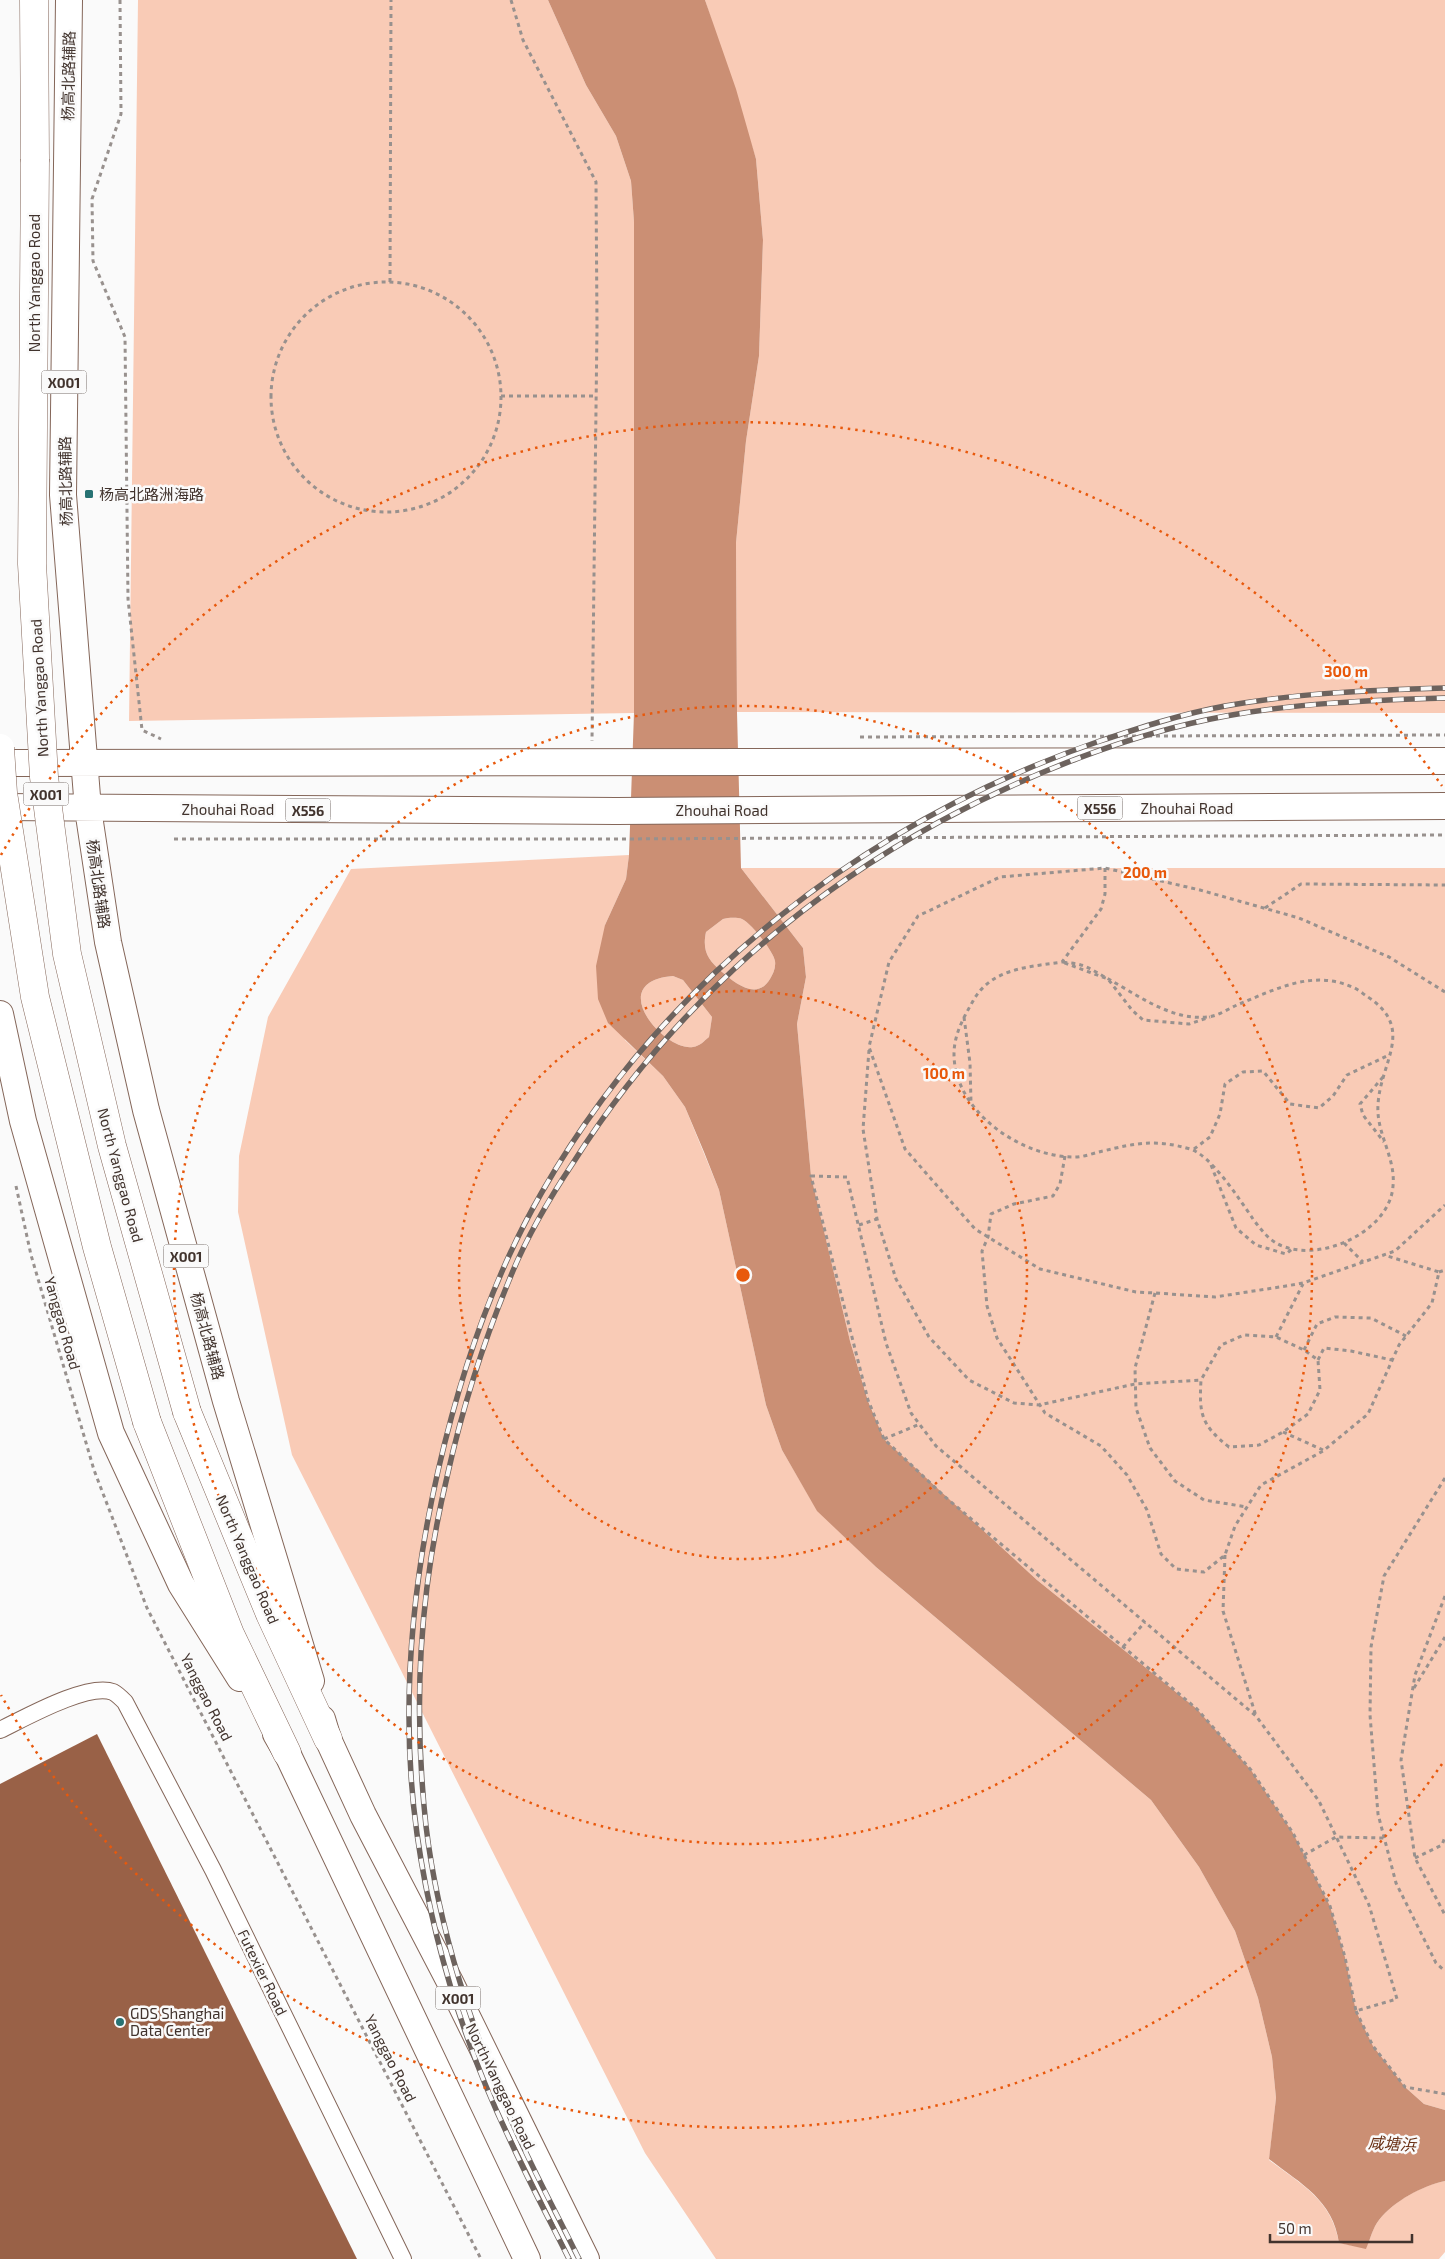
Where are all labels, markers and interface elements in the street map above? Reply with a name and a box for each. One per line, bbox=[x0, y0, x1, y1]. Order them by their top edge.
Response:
street label: 杨高北路辅路 bbox=[58, 31, 78, 121]
street label: North Yanggao Road bbox=[25, 214, 43, 352]
road number: X001 bbox=[42, 371, 86, 394]
street label: 杨高北路辅路 bbox=[55, 436, 75, 526]
place label: 杨高北路洲海路 bbox=[99, 485, 204, 503]
marker: 杨高北路洲海路 bbox=[83, 488, 95, 500]
street label: North Yanggao Road bbox=[26, 618, 52, 758]
text: 300 m bbox=[1324, 662, 1368, 680]
road number: X001 bbox=[23, 782, 68, 806]
road number: X556 bbox=[1078, 796, 1122, 820]
road number: X556 bbox=[286, 798, 330, 822]
street label: Zhouhai Road bbox=[1141, 799, 1233, 817]
street label: Zhouhai Road bbox=[182, 800, 274, 818]
street label: Zhouhai Road bbox=[676, 801, 768, 819]
street label: 杨高北路辅路 bbox=[84, 838, 114, 930]
text: 200 m bbox=[1123, 863, 1167, 881]
text: 100 m bbox=[923, 1064, 965, 1082]
street label: North Yanggao Road bbox=[94, 1106, 148, 1244]
road number: X001 bbox=[164, 1244, 208, 1268]
centre of rings bbox=[734, 1266, 752, 1284]
street label: Yanggao Road bbox=[41, 1274, 85, 1372]
street label: 杨高北路辅路 bbox=[188, 1290, 228, 1382]
street label: North Yanggao Road bbox=[213, 1492, 283, 1626]
street label: Yanggao Road bbox=[177, 1650, 237, 1744]
street label: Futexier Road bbox=[234, 1926, 292, 2018]
road number: X001 bbox=[436, 1986, 480, 2010]
place label: GDS Shanghai Data Center bbox=[130, 2004, 224, 2039]
street label: Yanggao Road bbox=[361, 2011, 421, 2105]
marker: GDS Shanghai Data Center bbox=[114, 2016, 126, 2028]
street label: North Yanggao Road bbox=[463, 2020, 539, 2152]
water label: 咸塘浜 bbox=[1368, 2132, 1418, 2154]
scale bar bbox=[1270, 2212, 1412, 2244]
text: 50 m bbox=[1278, 2219, 1312, 2237]

